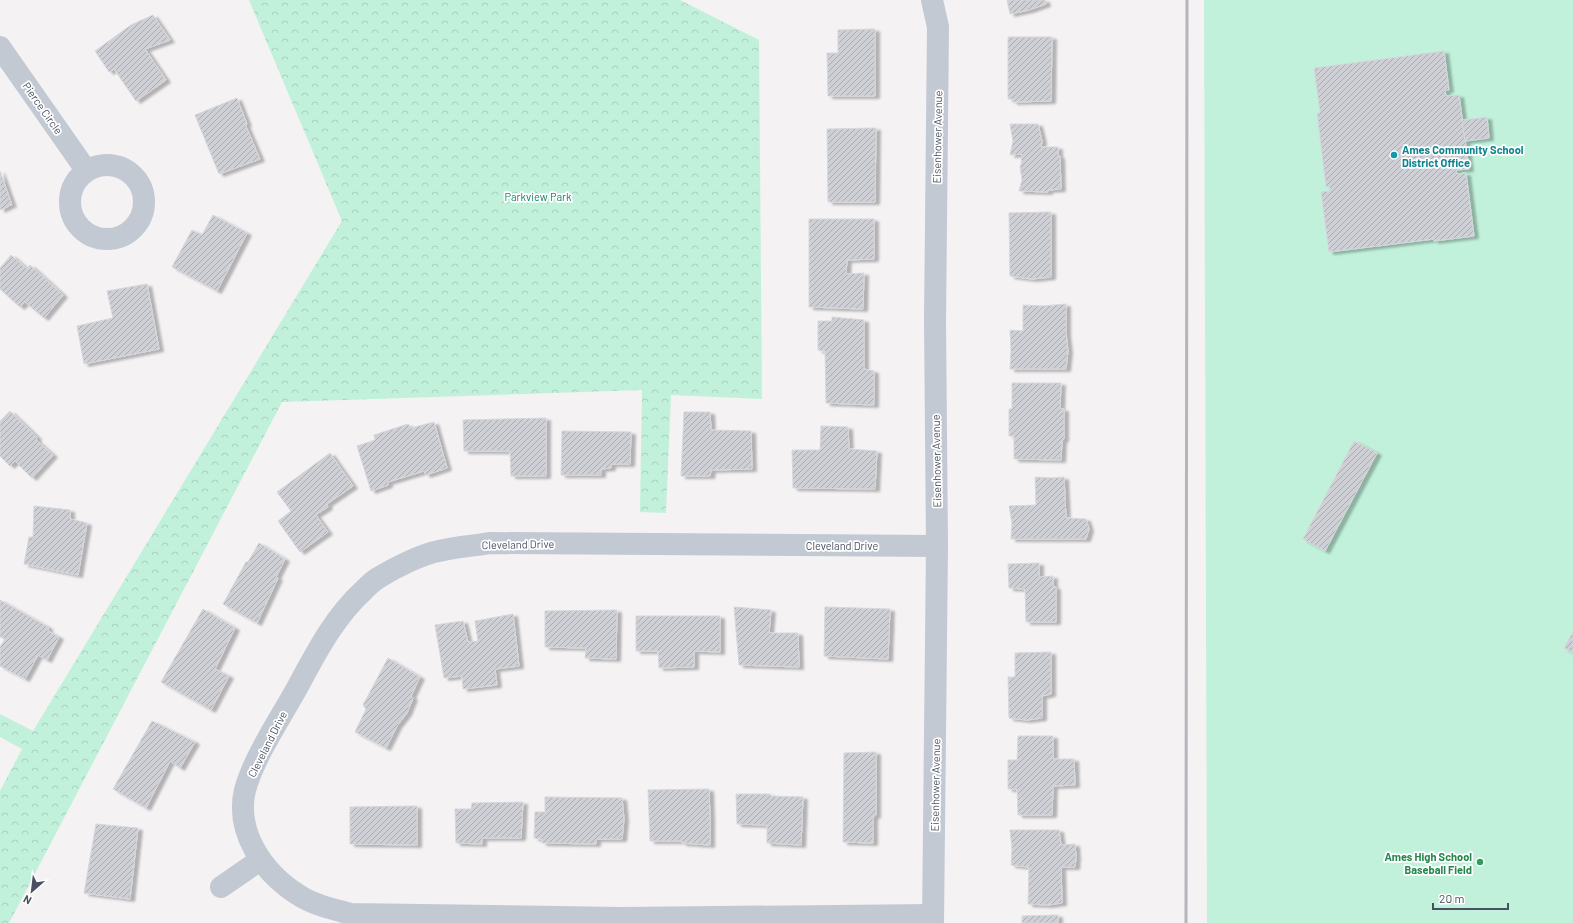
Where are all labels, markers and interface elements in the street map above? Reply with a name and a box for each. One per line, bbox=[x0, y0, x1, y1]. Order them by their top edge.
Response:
street label: Pierce Circle bbox=[20, 80, 66, 137]
street label: Eisenhower Avenue bbox=[930, 90, 944, 184]
place label: Ames Community School District Office bbox=[1402, 143, 1524, 169]
marker: Ames Community School District Office bbox=[1389, 150, 1399, 160]
park label: Parkview Park bbox=[504, 190, 572, 203]
street label: Eisenhower Avenue bbox=[929, 414, 943, 508]
street label: Cleveland Drive bbox=[482, 537, 555, 551]
street label: Cleveland Drive bbox=[806, 539, 878, 552]
street label: Cleveland Drive bbox=[245, 709, 289, 779]
street label: Eisenhower Avenue bbox=[928, 738, 942, 832]
place label: Ames High School Baseball Field bbox=[1384, 850, 1472, 876]
marker: Ames High School Baseball Field bbox=[1475, 857, 1485, 867]
north arrow bbox=[12, 871, 52, 911]
scale bar bbox=[1433, 885, 1508, 911]
text: 20 m bbox=[1439, 891, 1465, 905]
text: N bbox=[21, 893, 33, 908]

